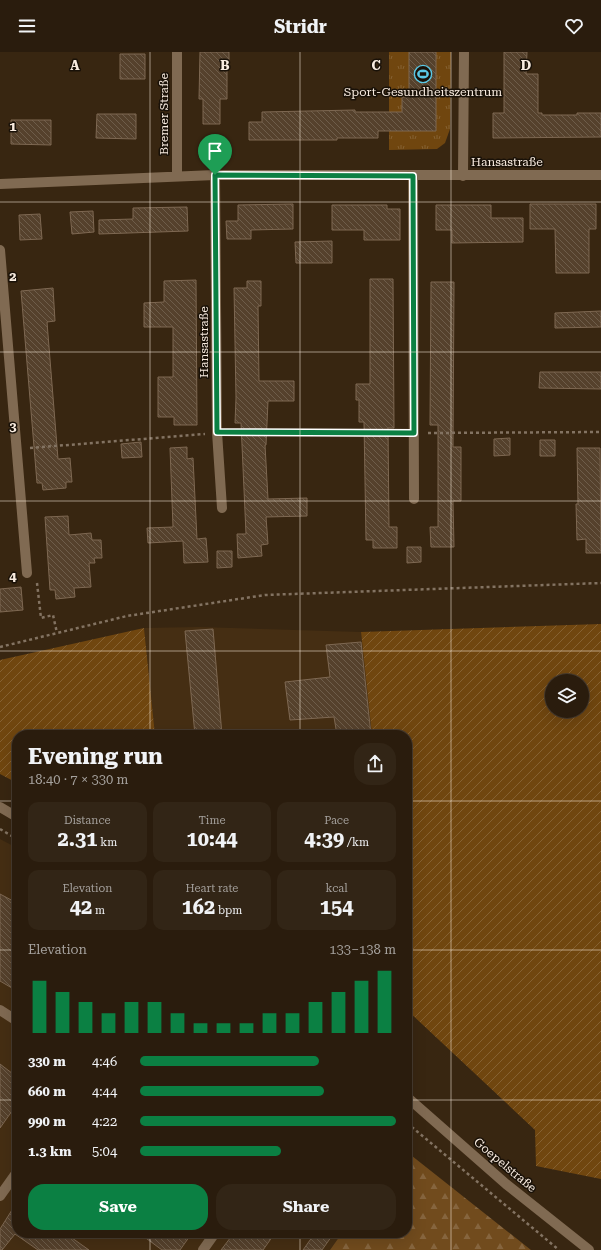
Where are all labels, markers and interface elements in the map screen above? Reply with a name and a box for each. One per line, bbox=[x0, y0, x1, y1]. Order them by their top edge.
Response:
icon: menu bbox=[16, 15, 38, 37]
icon: heart bbox=[563, 15, 585, 37]
text: Stridr bbox=[274, 16, 327, 37]
text: A bbox=[70, 58, 80, 73]
text: B bbox=[220, 58, 230, 73]
text: C bbox=[371, 58, 381, 73]
text: D bbox=[521, 58, 531, 73]
sports icon: Sport-Gesundheitszentrum bbox=[413, 64, 433, 84]
street label: Bremer Straße bbox=[157, 72, 171, 155]
place label: Sport-Gesundheitszentrum bbox=[344, 85, 502, 99]
text: 1 bbox=[9, 119, 17, 134]
pin bbox=[198, 134, 232, 175]
icon: arrive bbox=[204, 140, 226, 162]
street label: Hansastraße bbox=[471, 155, 543, 169]
text: 2 bbox=[9, 269, 17, 284]
street label: Hansastraße bbox=[197, 306, 211, 378]
text: 3 bbox=[9, 419, 17, 434]
text: 4 bbox=[9, 569, 17, 584]
map controls bbox=[545, 674, 589, 718]
button: layers bbox=[545, 674, 589, 718]
button: share bbox=[354, 743, 396, 785]
text: Evening run bbox=[28, 744, 163, 769]
text: 18:40 · 7 × 330 m bbox=[28, 772, 128, 787]
text: Distance bbox=[64, 814, 111, 827]
text: Time bbox=[199, 814, 225, 827]
text: Pace bbox=[324, 814, 349, 827]
text: 2.31 bbox=[57, 827, 97, 851]
text: 10:44 bbox=[186, 827, 238, 851]
text: 4:39 bbox=[304, 827, 344, 851]
text: km bbox=[97, 836, 117, 849]
text: /km bbox=[344, 836, 369, 849]
text: Elevation bbox=[62, 882, 112, 895]
text: Heart rate bbox=[186, 882, 238, 895]
text: kcal bbox=[326, 882, 348, 895]
text: 42 bbox=[70, 895, 92, 919]
text: 162 bbox=[182, 895, 215, 919]
text: 154 bbox=[320, 895, 353, 919]
text: m bbox=[92, 904, 105, 917]
text: bpm bbox=[215, 904, 242, 917]
text: Elevation bbox=[28, 942, 87, 957]
text: 133–138 m bbox=[329, 942, 396, 957]
text: 330 m bbox=[28, 1054, 66, 1069]
text: 4:46 bbox=[92, 1054, 117, 1069]
text: 660 m bbox=[28, 1084, 66, 1099]
text: 4:44 bbox=[92, 1084, 117, 1099]
text: 990 m bbox=[28, 1114, 66, 1129]
text: 4:22 bbox=[92, 1114, 117, 1129]
street label: Goepelstraße bbox=[471, 1135, 539, 1195]
text: 1.3 km bbox=[28, 1144, 71, 1159]
text: 5:04 bbox=[92, 1144, 117, 1159]
button: Save bbox=[28, 1184, 208, 1230]
button: Share bbox=[216, 1184, 396, 1230]

